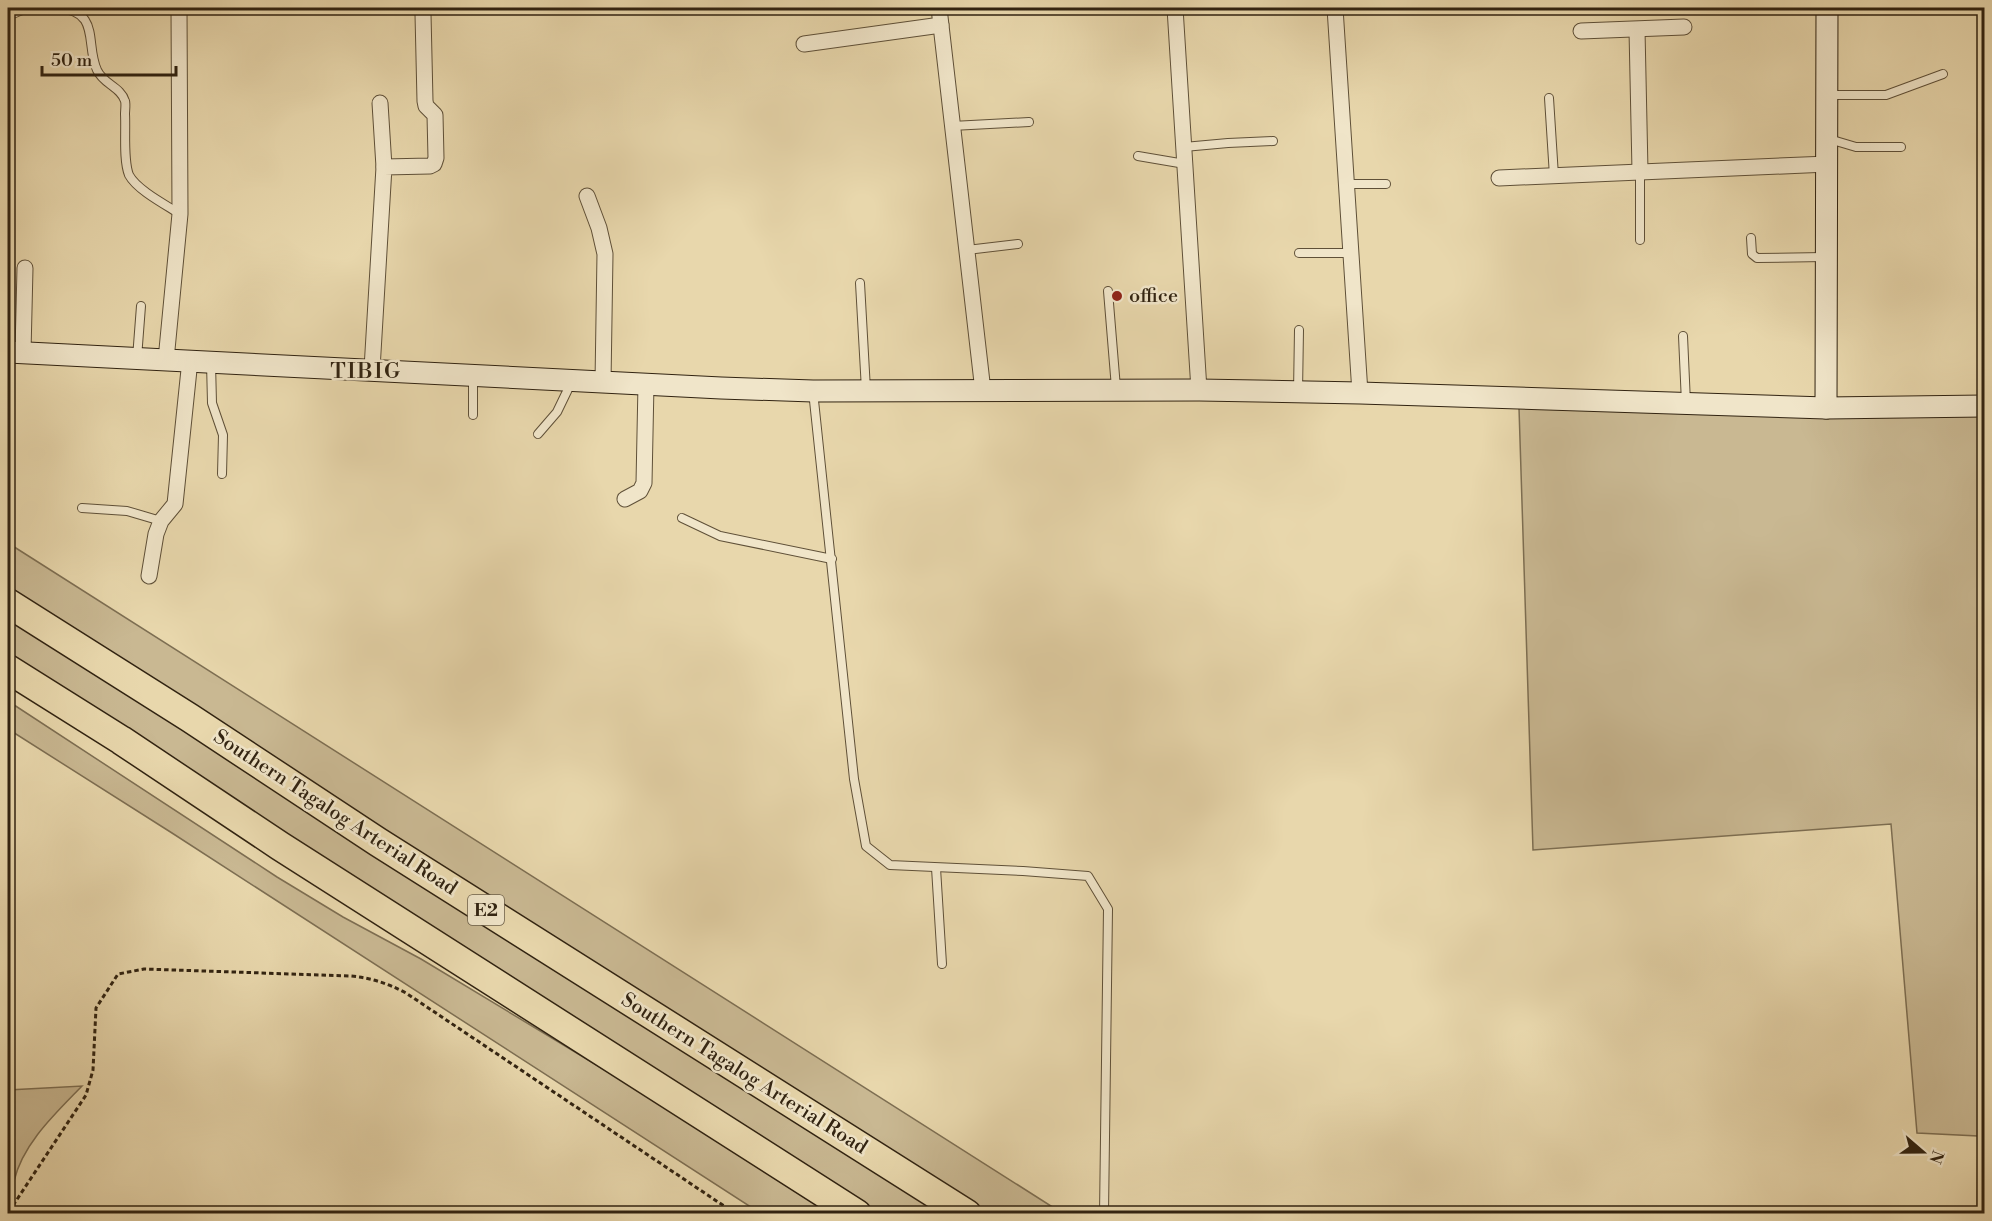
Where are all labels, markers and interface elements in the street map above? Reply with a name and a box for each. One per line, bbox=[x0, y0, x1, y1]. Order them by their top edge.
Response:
scale bar bbox=[42, 39, 176, 77]
text: 50 m bbox=[51, 49, 93, 72]
place label: office bbox=[1129, 284, 1178, 309]
marker: office bbox=[1110, 289, 1124, 303]
district label: TIBIG bbox=[330, 358, 402, 385]
street label: Southern Tagalog Arterial Road bbox=[208, 725, 462, 902]
road number: E2 bbox=[468, 895, 504, 925]
street label: Southern Tagalog Arterial Road bbox=[616, 988, 872, 1161]
north arrow bbox=[1893, 1122, 1953, 1182]
text: N bbox=[1924, 1147, 1948, 1166]

